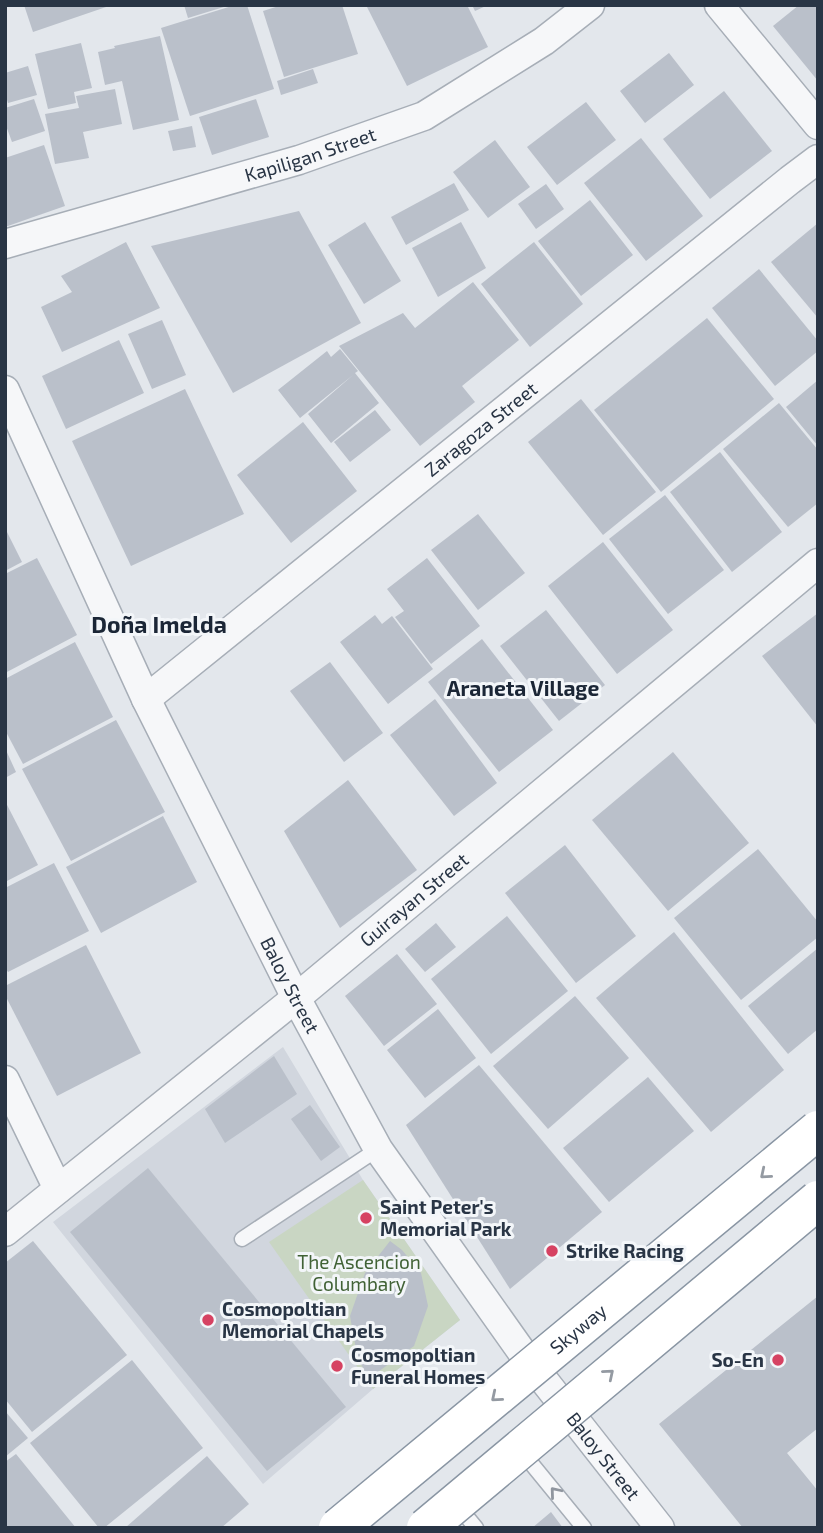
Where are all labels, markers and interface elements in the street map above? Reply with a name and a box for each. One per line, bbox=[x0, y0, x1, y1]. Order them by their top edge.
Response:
street label: Kapiligan Street bbox=[242, 122, 379, 186]
street label: Zaragoza Street bbox=[420, 377, 541, 481]
district label: Doña Imelda bbox=[91, 610, 227, 638]
district label: Araneta Village bbox=[447, 675, 599, 700]
street label: Guirayan Street bbox=[355, 848, 473, 951]
street label: Baloy Street bbox=[256, 933, 325, 1037]
one-way arrow bbox=[761, 1166, 774, 1178]
place label: Saint Peter's Memorial Park bbox=[380, 1195, 512, 1240]
marker: Saint Peter's Memorial Park bbox=[358, 1210, 374, 1226]
place label: Strike Racing bbox=[566, 1239, 684, 1262]
marker: Strike Racing bbox=[544, 1243, 560, 1259]
park label: The Ascencion Columbary bbox=[297, 1250, 421, 1295]
place label: Cosmopoltian Memorial Chapels bbox=[222, 1297, 384, 1342]
street label: Skyway bbox=[545, 1298, 611, 1359]
marker: Cosmopoltian Memorial Chapels bbox=[200, 1312, 216, 1328]
place label: Cosmopoltian Funeral Homes bbox=[351, 1343, 485, 1388]
place label: So-En bbox=[711, 1348, 764, 1371]
marker: So-En bbox=[770, 1352, 786, 1368]
marker: Cosmopoltian Funeral Homes bbox=[329, 1358, 345, 1374]
one-way arrow bbox=[601, 1370, 614, 1382]
one-way arrow bbox=[491, 1389, 504, 1401]
street label: Baloy Street bbox=[562, 1407, 645, 1504]
one-way arrow bbox=[551, 1488, 563, 1501]

